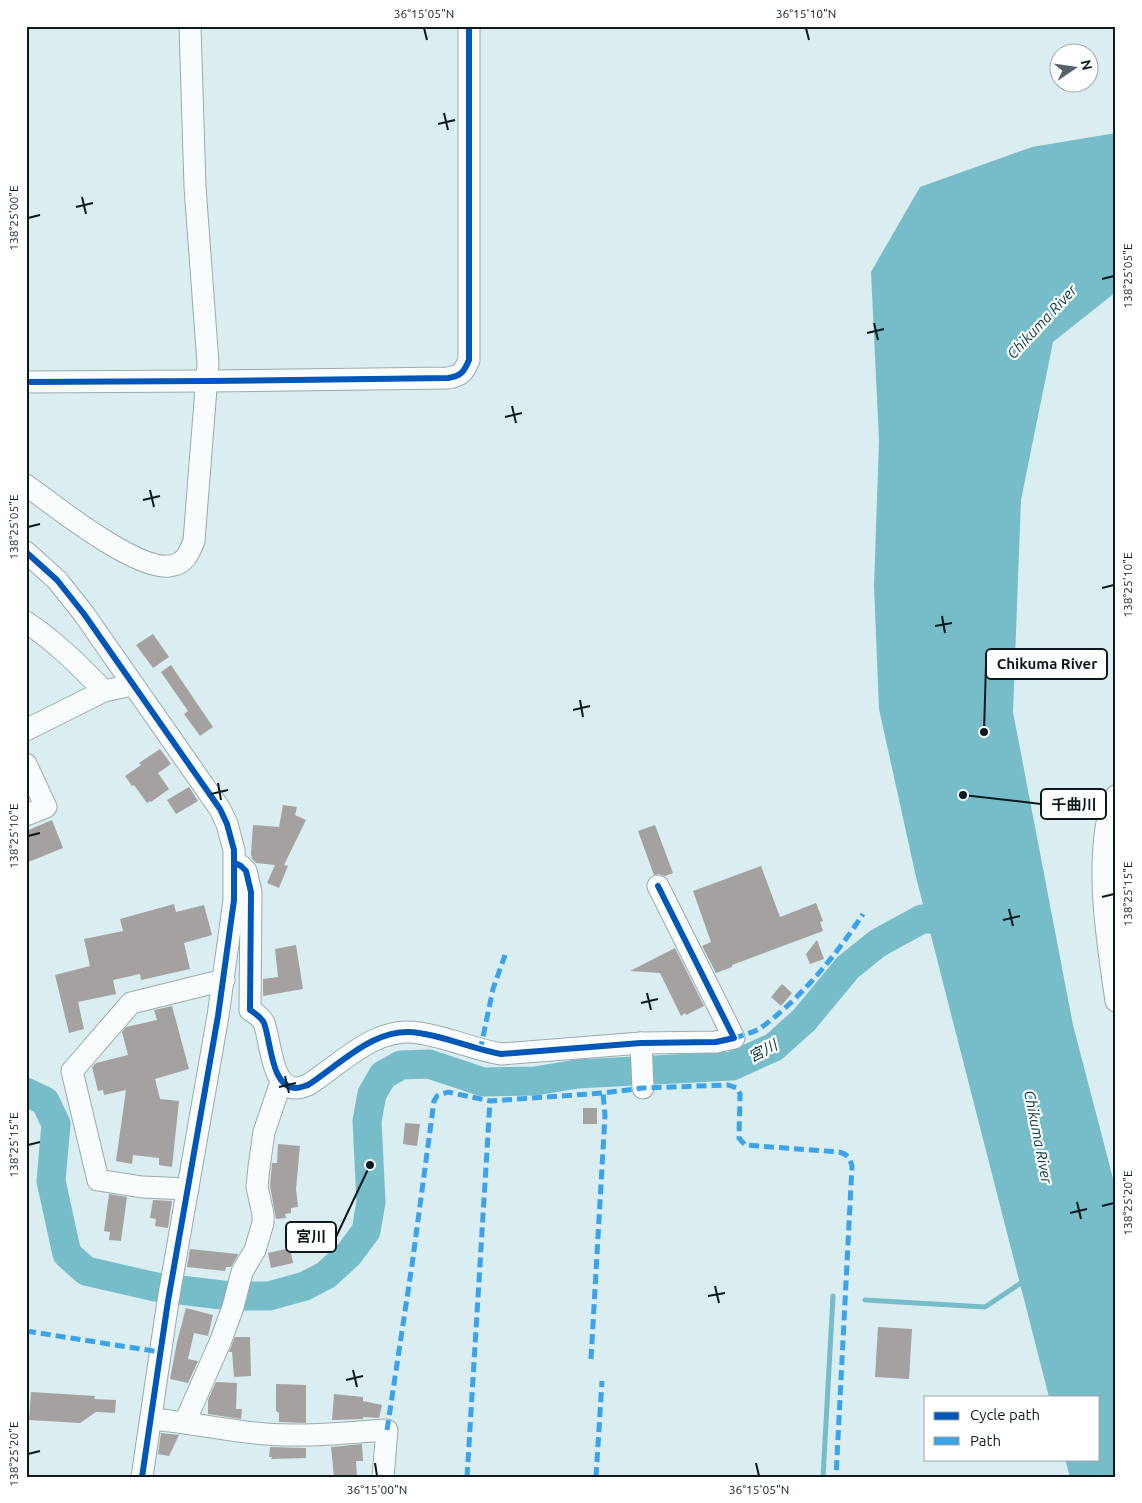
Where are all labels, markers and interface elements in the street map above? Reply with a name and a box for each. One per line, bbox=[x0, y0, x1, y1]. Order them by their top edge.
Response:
text: 36°15'05"N bbox=[394, 7, 454, 20]
text: 36°15'10"N bbox=[776, 7, 836, 20]
north arrow bbox=[1050, 42, 1100, 92]
text: N bbox=[1078, 58, 1096, 72]
text: 138°25'00"E bbox=[7, 185, 20, 251]
text: 138°25'05"E bbox=[1121, 243, 1134, 309]
water label: Chikuma River bbox=[1003, 280, 1081, 362]
text: 138°25'05"E bbox=[7, 494, 20, 560]
text: 138°25'10"E bbox=[1121, 552, 1134, 618]
callout: Chikuma River bbox=[986, 649, 1107, 679]
text: Chikuma River bbox=[997, 655, 1098, 672]
callout: 千曲川 bbox=[1041, 789, 1106, 819]
text: 千曲川 bbox=[1051, 796, 1097, 813]
text: 138°25'10"E bbox=[7, 803, 20, 869]
text: 138°25'15"E bbox=[1121, 861, 1134, 927]
water label: 宮川 bbox=[746, 1035, 782, 1065]
water label: Chikuma River bbox=[1021, 1089, 1056, 1186]
text: 138°25'15"E bbox=[7, 1112, 20, 1178]
text: 138°25'20"E bbox=[1121, 1170, 1134, 1236]
callout: 宮川 bbox=[286, 1222, 336, 1252]
text: 宮川 bbox=[296, 1228, 326, 1245]
legend bbox=[924, 1396, 1100, 1460]
text: Cycle path bbox=[970, 1406, 1040, 1423]
text: 138°25'20"E bbox=[7, 1421, 20, 1487]
text: Path bbox=[970, 1432, 1001, 1449]
text: 36°15'00"N bbox=[347, 1483, 407, 1496]
text: 36°15'05"N bbox=[729, 1483, 789, 1496]

